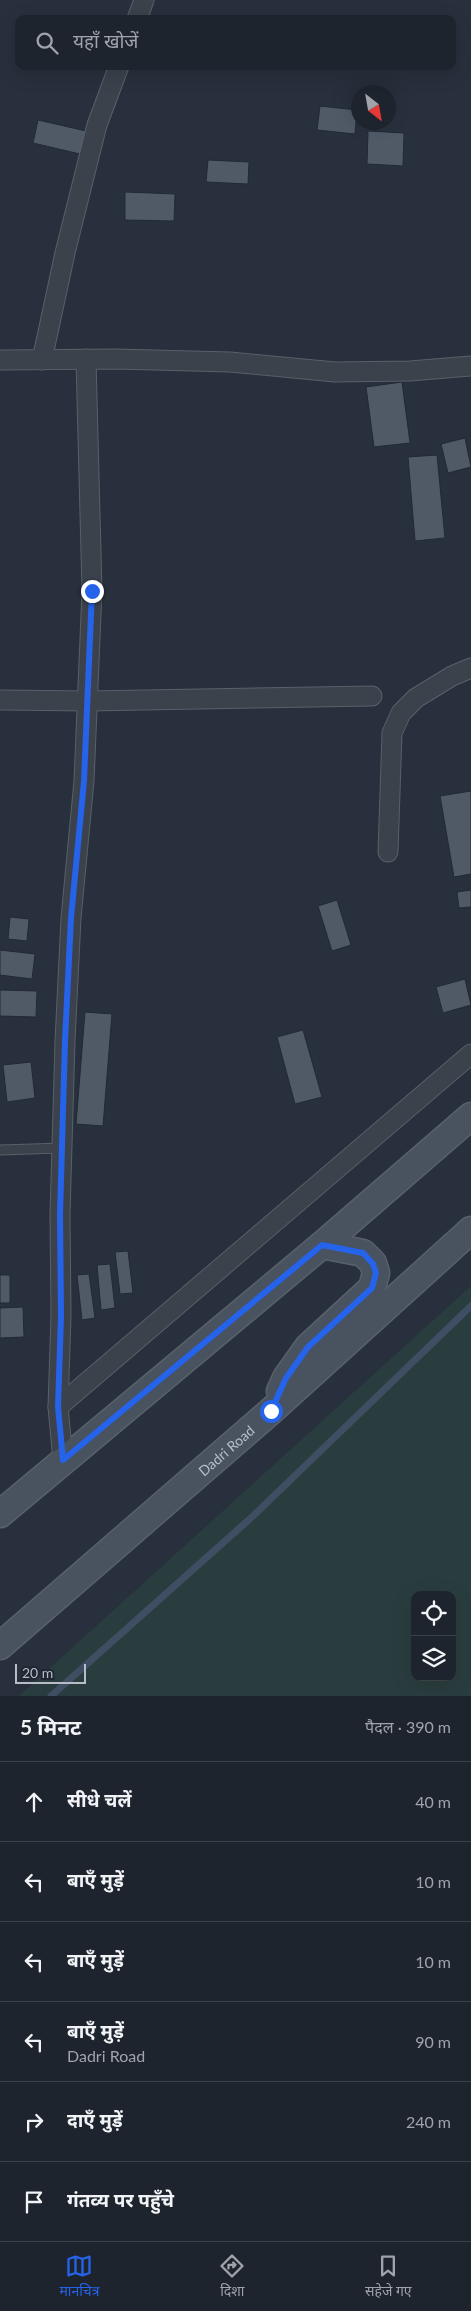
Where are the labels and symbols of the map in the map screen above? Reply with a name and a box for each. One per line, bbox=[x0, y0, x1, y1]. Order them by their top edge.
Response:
north arrow bbox=[351, 85, 396, 130]
route end bbox=[81, 580, 104, 603]
route start bbox=[260, 1400, 283, 1423]
street label: Dadri Road bbox=[194, 1421, 257, 1479]
scale bar bbox=[15, 1661, 86, 1684]

